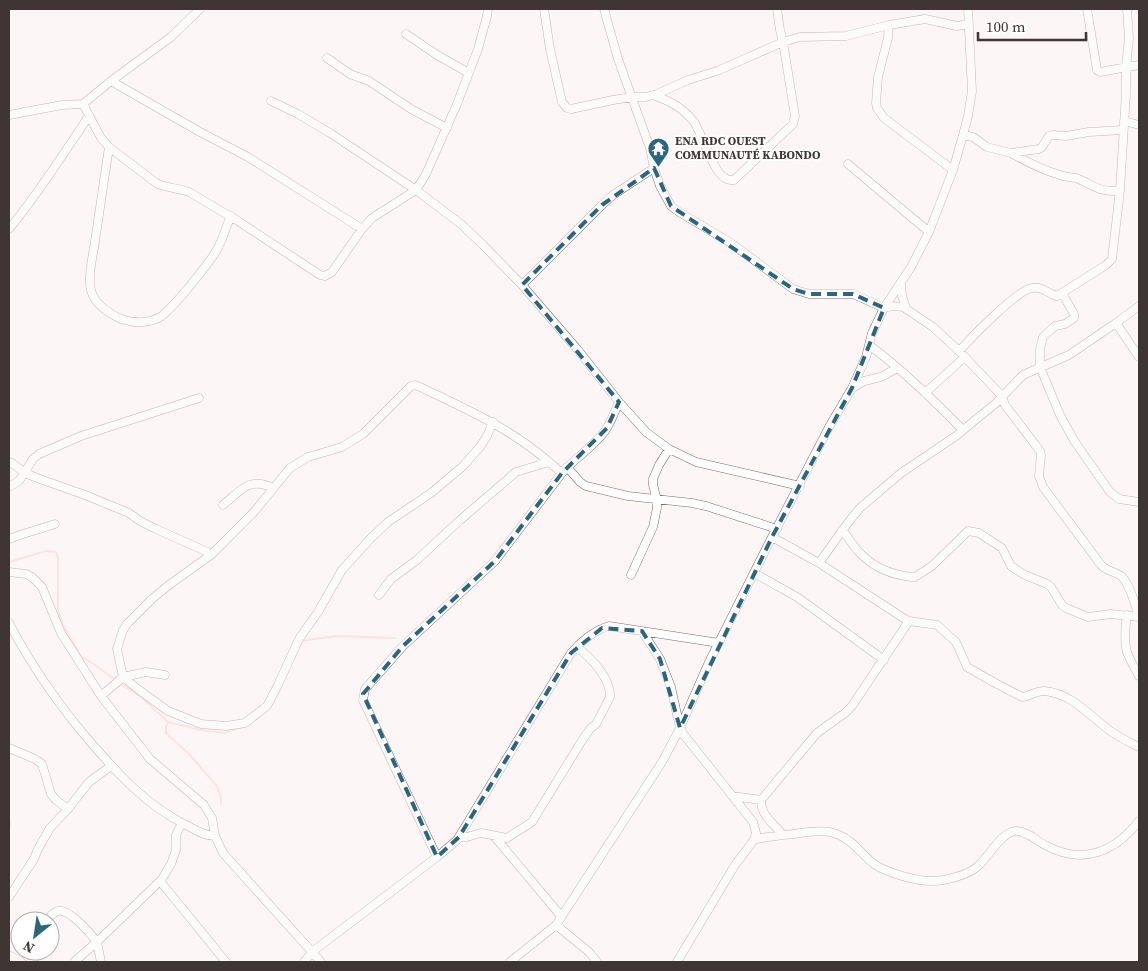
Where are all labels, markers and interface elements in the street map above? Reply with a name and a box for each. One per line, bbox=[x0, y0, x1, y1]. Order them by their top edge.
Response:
scale bar bbox=[978, 10, 1086, 42]
text: 100 m bbox=[986, 16, 1026, 37]
place label: ENA RDC OUEST COMMUNAUTÉ KABONDO bbox=[675, 133, 821, 163]
temple icon: ENA RDC OUEST COMMUNAUTÉ KABONDO bbox=[647, 136, 671, 167]
north arrow bbox=[10, 911, 60, 961]
text: N bbox=[19, 936, 38, 958]

